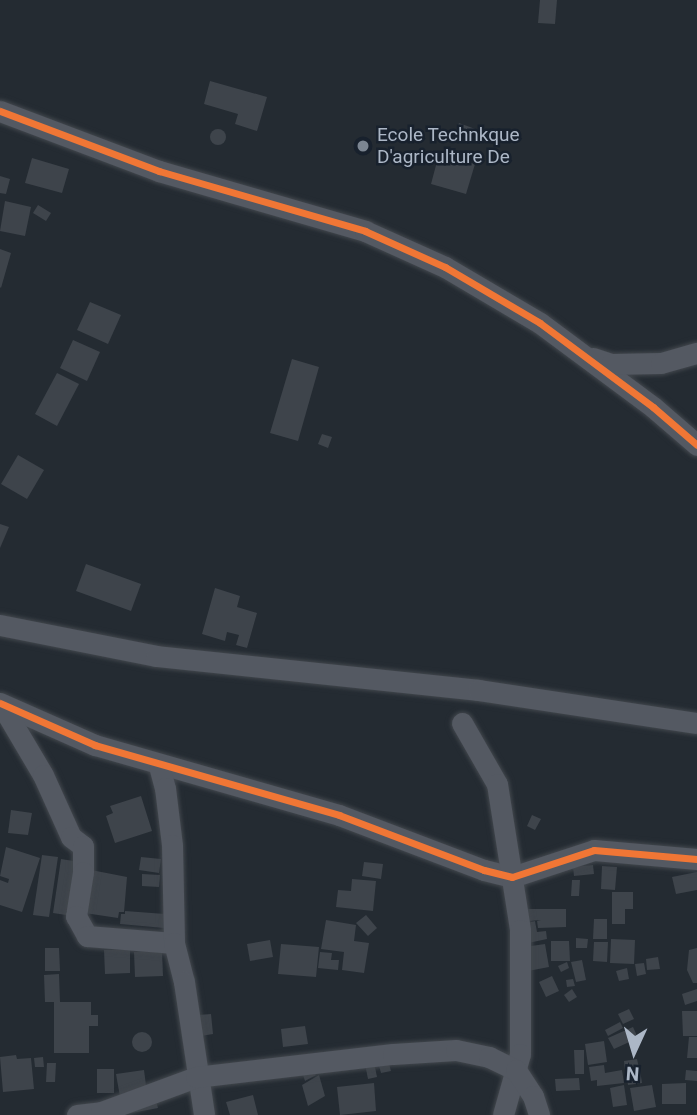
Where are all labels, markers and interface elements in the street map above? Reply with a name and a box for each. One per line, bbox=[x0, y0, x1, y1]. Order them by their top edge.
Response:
place label: Ecole Technkque D'agriculture De bbox=[377, 124, 520, 168]
marker: Ecole Technkque D'agriculture De bbox=[355, 138, 371, 154]
north arrow bbox=[599, 1017, 669, 1087]
text: N bbox=[625, 1062, 640, 1085]

